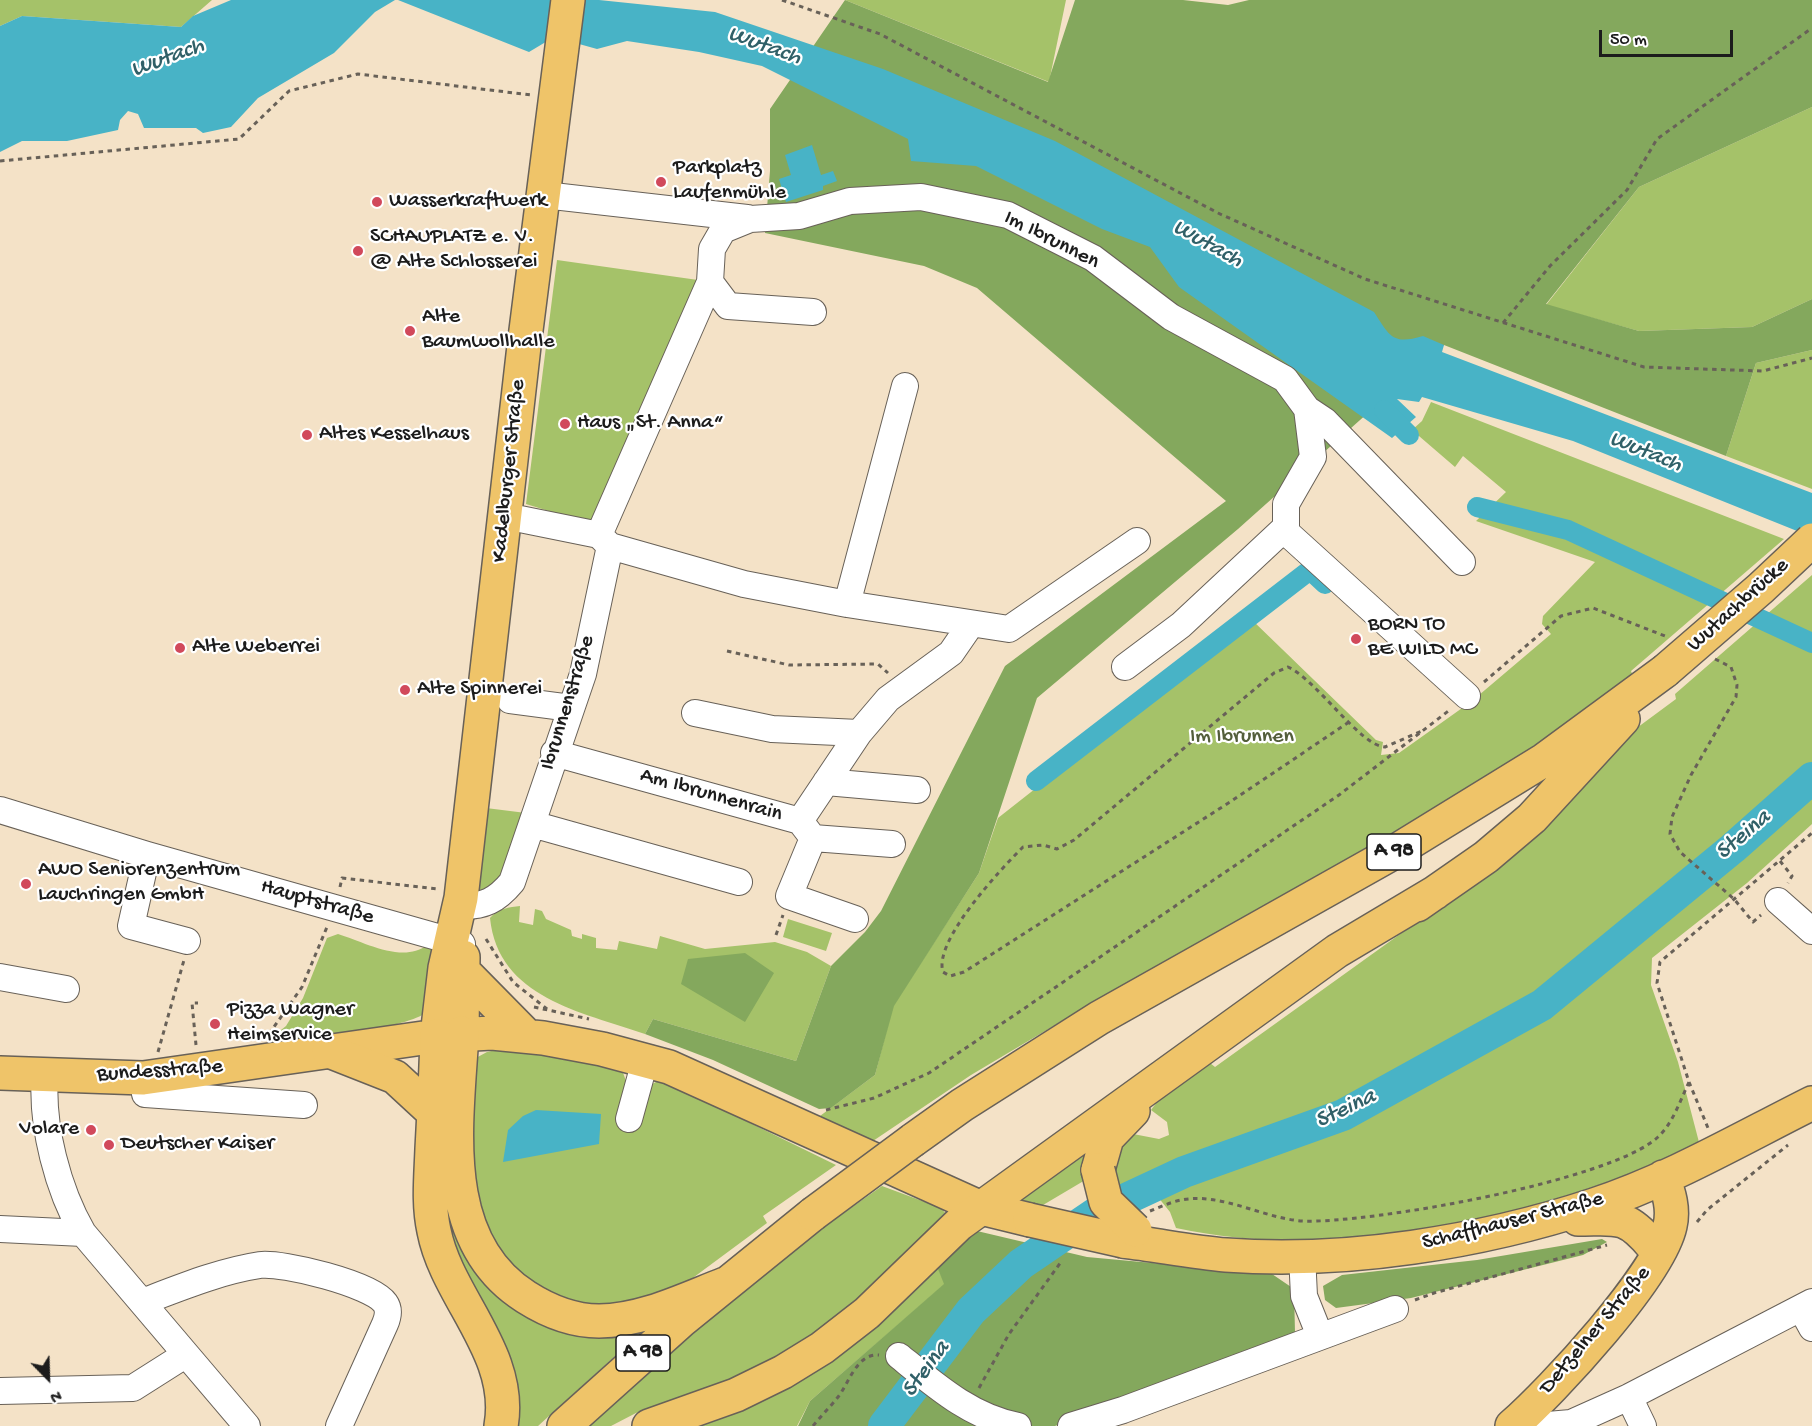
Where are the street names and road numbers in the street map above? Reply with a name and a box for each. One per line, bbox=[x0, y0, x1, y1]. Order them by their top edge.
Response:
street label: Im Ibrunnen bbox=[999, 206, 1103, 276]
street label: Kadelburger Straße bbox=[487, 378, 533, 564]
street label: Wutachbrücke bbox=[1683, 553, 1795, 659]
street label: Ibrunnenstraße bbox=[536, 632, 602, 774]
street label: Am Ibrunnenrain bbox=[637, 763, 785, 829]
road number: A 98 bbox=[1367, 834, 1421, 870]
street label: Hauptstraße bbox=[257, 874, 377, 932]
street label: Bundesstraße bbox=[96, 1054, 224, 1090]
street label: Schaffhauser Straße bbox=[1420, 1187, 1606, 1257]
street label: Detzelner Straße bbox=[1535, 1262, 1657, 1400]
road number: A 98 bbox=[616, 1335, 670, 1371]

